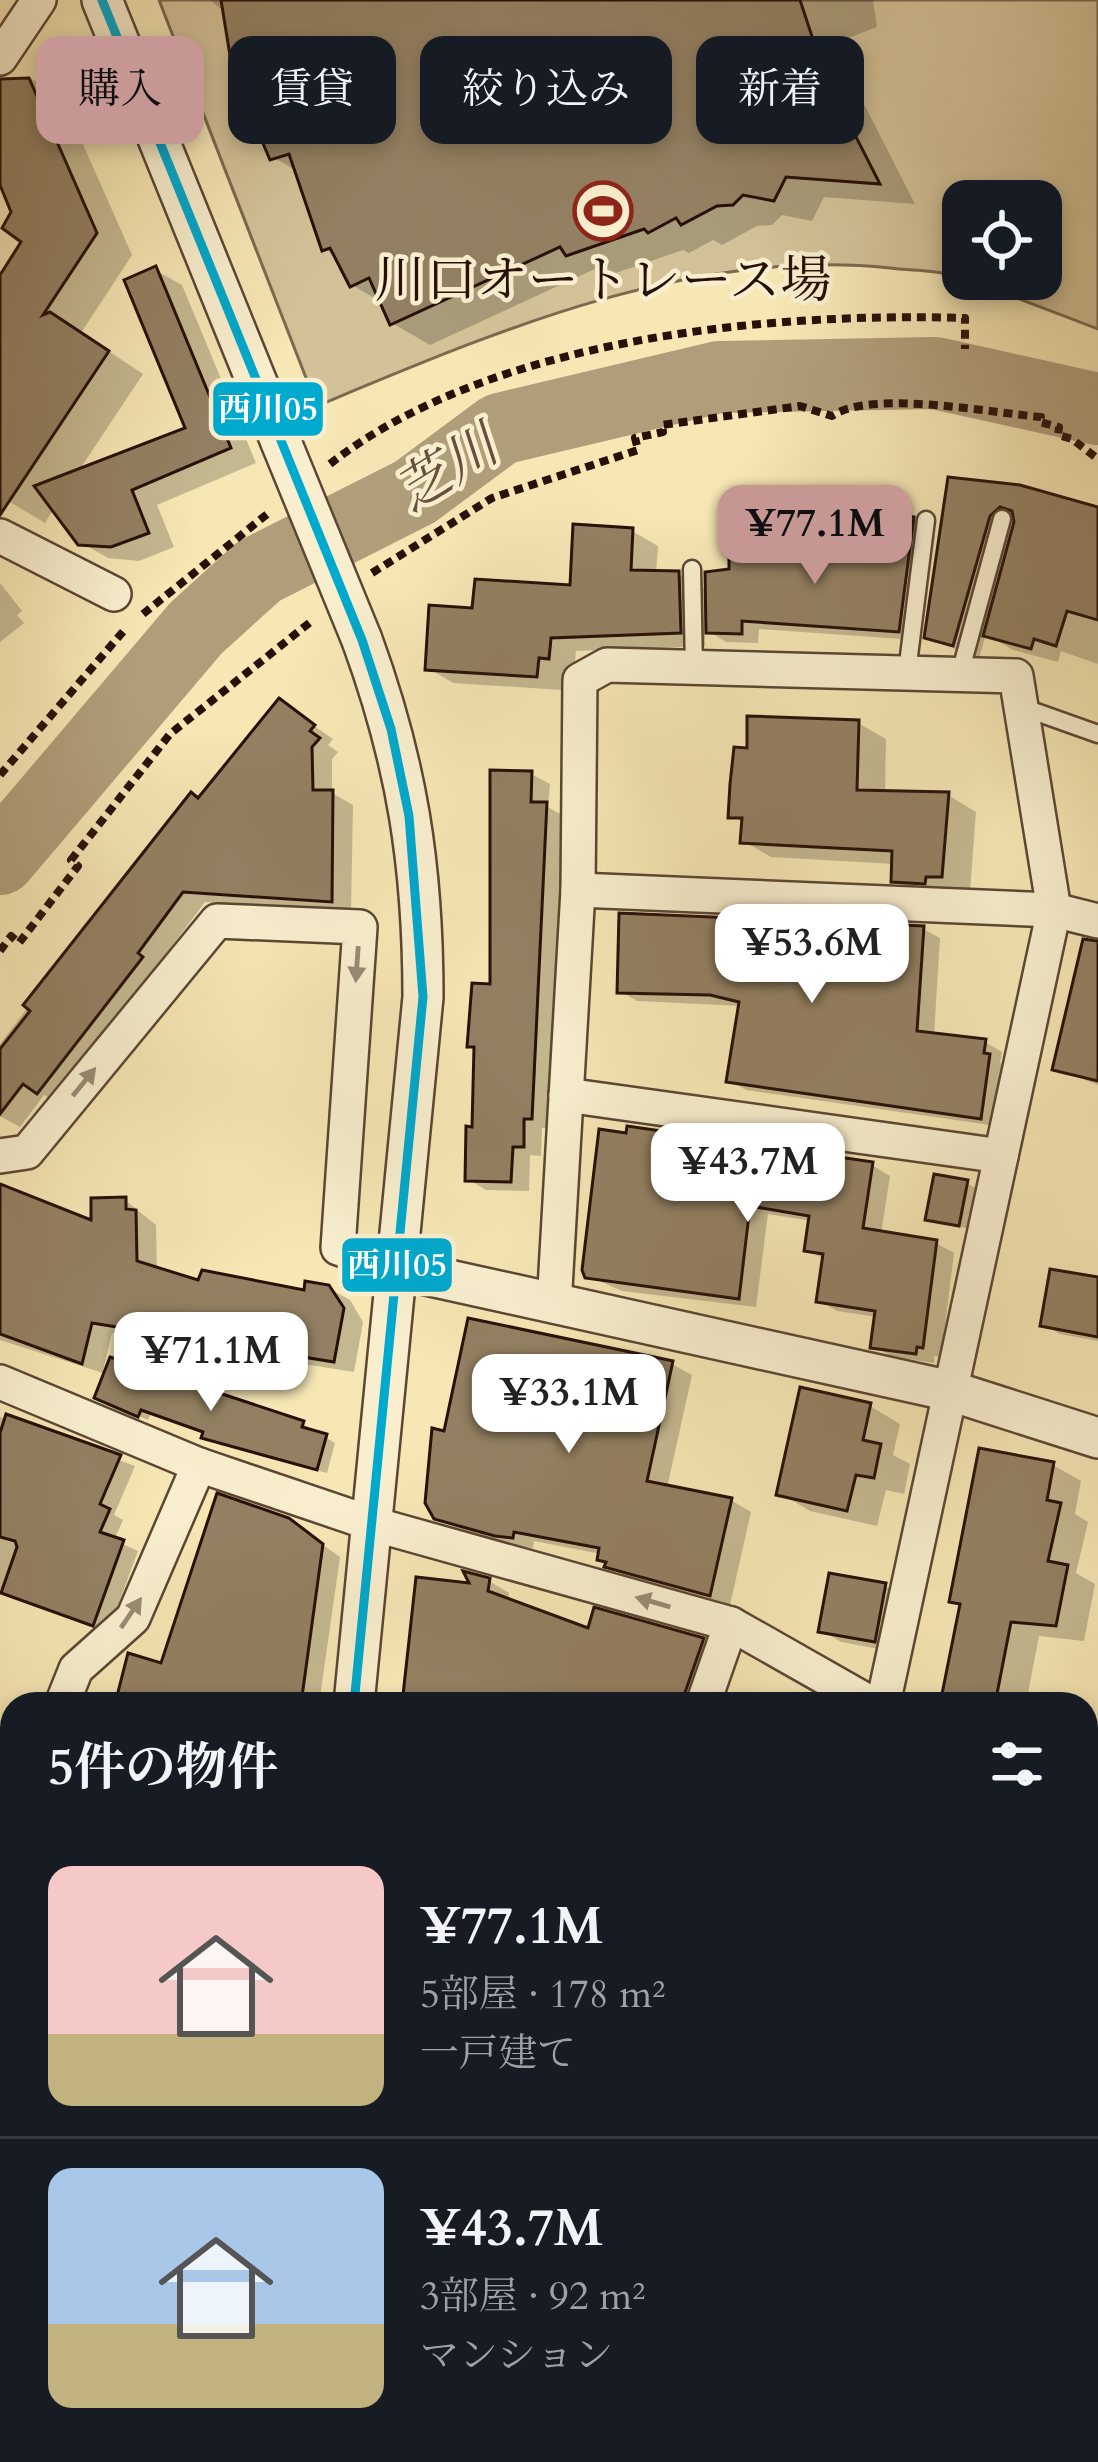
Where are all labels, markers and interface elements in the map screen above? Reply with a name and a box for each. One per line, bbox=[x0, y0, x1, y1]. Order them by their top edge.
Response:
chip: 購入 bbox=[36, 36, 204, 144]
chip: 賃貸 bbox=[228, 36, 396, 144]
chip: 絞り込み bbox=[420, 36, 672, 144]
chip: 新着 bbox=[696, 36, 864, 144]
sports icon: 川口オートレース場 bbox=[572, 180, 634, 242]
map controls bbox=[942, 180, 1062, 300]
button: locate bbox=[942, 180, 1062, 300]
place label: 川口オートレース場 bbox=[375, 246, 831, 316]
line badge: 西川05 bbox=[211, 380, 325, 438]
text: 西川05 bbox=[218, 387, 318, 432]
water label: 芝川 bbox=[382, 408, 517, 530]
pin: ¥77.1M bbox=[717, 485, 913, 587]
text: ¥77.1M bbox=[745, 497, 885, 550]
pin: ¥53.6M bbox=[714, 904, 910, 1006]
text: ¥53.6M bbox=[742, 916, 882, 969]
one-way arrow bbox=[348, 946, 367, 983]
one-way arrow bbox=[71, 1067, 96, 1098]
pin: ¥43.7M bbox=[650, 1123, 846, 1225]
text: ¥43.7M bbox=[678, 1135, 818, 1188]
line badge: 西川05 bbox=[340, 1236, 454, 1294]
text: 西川05 bbox=[347, 1243, 447, 1288]
pin: ¥71.1M bbox=[113, 1312, 309, 1414]
text: ¥71.1M bbox=[141, 1324, 281, 1377]
pin: ¥33.1M bbox=[471, 1354, 667, 1456]
text: ¥33.1M bbox=[499, 1366, 639, 1419]
one-way arrow bbox=[634, 1592, 671, 1611]
one-way arrow bbox=[118, 1597, 141, 1629]
icon: filters bbox=[984, 1731, 1050, 1797]
text: 5件の物件 bbox=[48, 1733, 278, 1803]
text: ¥77.1M bbox=[420, 1892, 603, 1962]
icon: home bbox=[144, 1914, 288, 2058]
text: 5部屋 · 178 m² bbox=[420, 1968, 665, 2021]
text: 一戸建て bbox=[420, 2027, 576, 2080]
text: ¥43.7M bbox=[420, 2194, 603, 2264]
icon: home bbox=[144, 2216, 288, 2360]
text: 3部屋 · 92 m² bbox=[420, 2270, 645, 2323]
text: マンション bbox=[420, 2329, 613, 2382]

